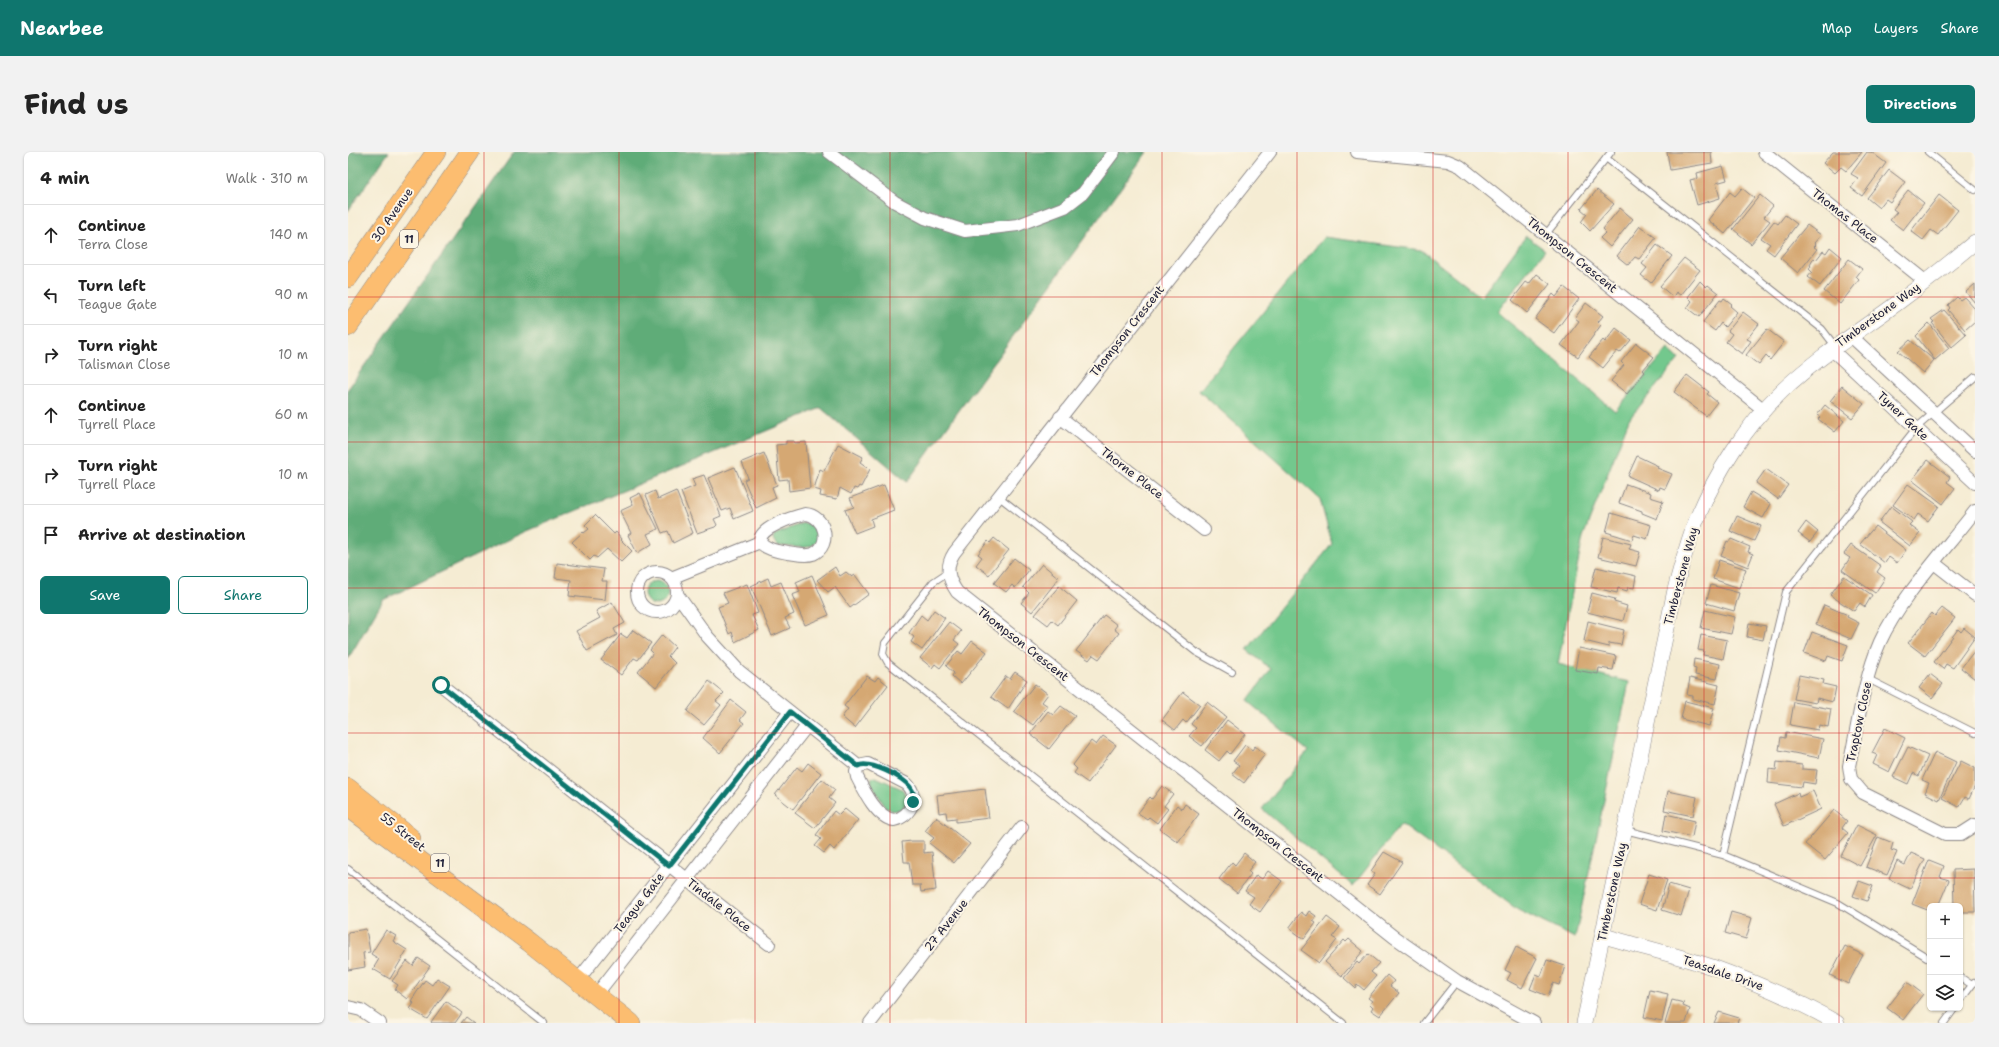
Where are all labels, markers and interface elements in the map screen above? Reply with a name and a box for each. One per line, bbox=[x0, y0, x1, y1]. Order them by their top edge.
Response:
text: Nearbee bbox=[20, 16, 104, 41]
text: Map bbox=[1822, 19, 1852, 37]
text: Layers bbox=[1874, 19, 1918, 37]
text: Share bbox=[1940, 19, 1979, 37]
text: Find us bbox=[24, 85, 129, 123]
button: Directions bbox=[1866, 85, 1975, 123]
text: 4 min bbox=[40, 167, 90, 189]
text: Walk · 310 m bbox=[226, 170, 308, 187]
street label: 30 Avenue bbox=[367, 184, 417, 245]
street label: Thomas Place bbox=[1809, 185, 1882, 247]
street label: Thompson Crescent bbox=[1523, 213, 1621, 297]
text: Continue bbox=[78, 216, 146, 236]
icon: ahead bbox=[40, 224, 62, 246]
text: 140 m bbox=[269, 226, 308, 243]
road number: 11 bbox=[400, 230, 418, 248]
text: Terra Close bbox=[78, 236, 148, 253]
text: Turn left bbox=[78, 276, 146, 296]
street label: Timberstone Way bbox=[1833, 279, 1924, 351]
street label: Thompson Crescent bbox=[1086, 282, 1168, 380]
icon: left bbox=[40, 284, 62, 306]
text: 90 m bbox=[274, 286, 308, 303]
text: Teague Gate bbox=[78, 296, 157, 313]
text: Turn right bbox=[78, 336, 158, 356]
icon: right bbox=[40, 344, 62, 366]
text: 10 m bbox=[278, 346, 308, 363]
text: Talisman Close bbox=[78, 356, 171, 373]
street label: Tyner Gate bbox=[1874, 388, 1932, 444]
text: Continue bbox=[78, 396, 146, 416]
icon: ahead bbox=[40, 404, 62, 426]
text: 60 m bbox=[275, 406, 308, 423]
text: Tyrrell Place bbox=[78, 416, 156, 433]
street label: Thorne Place bbox=[1097, 443, 1167, 503]
text: Turn right bbox=[78, 456, 158, 476]
icon: right bbox=[40, 464, 62, 486]
text: 10 m bbox=[278, 466, 308, 483]
text: Tyrrell Place bbox=[78, 476, 156, 493]
icon: arrive bbox=[40, 524, 62, 546]
text: Arrive at destination bbox=[78, 525, 246, 545]
street label: Timberstone Way bbox=[1660, 525, 1702, 627]
button: Save bbox=[40, 576, 170, 614]
button: Share bbox=[178, 576, 308, 614]
street label: Thompson Crescent bbox=[974, 603, 1072, 685]
route start bbox=[432, 676, 450, 694]
street label: Traptow Close bbox=[1843, 680, 1875, 764]
route end bbox=[904, 793, 922, 811]
street label: Thompson Crescent bbox=[1229, 804, 1327, 886]
street label: 55 Street bbox=[377, 809, 429, 855]
street label: Timberstone Way bbox=[1594, 841, 1630, 943]
road number: 11 bbox=[431, 854, 449, 872]
street label: Teague Gate bbox=[610, 869, 668, 937]
street label: Tindale Place bbox=[683, 875, 755, 935]
street label: 27 Avenue bbox=[920, 895, 972, 954]
map controls bbox=[1927, 903, 1963, 1011]
button: + bbox=[1927, 903, 1963, 939]
button: − bbox=[1927, 939, 1963, 975]
street label: Teasdale Drive bbox=[1680, 952, 1766, 994]
button: layers bbox=[1927, 975, 1963, 1011]

